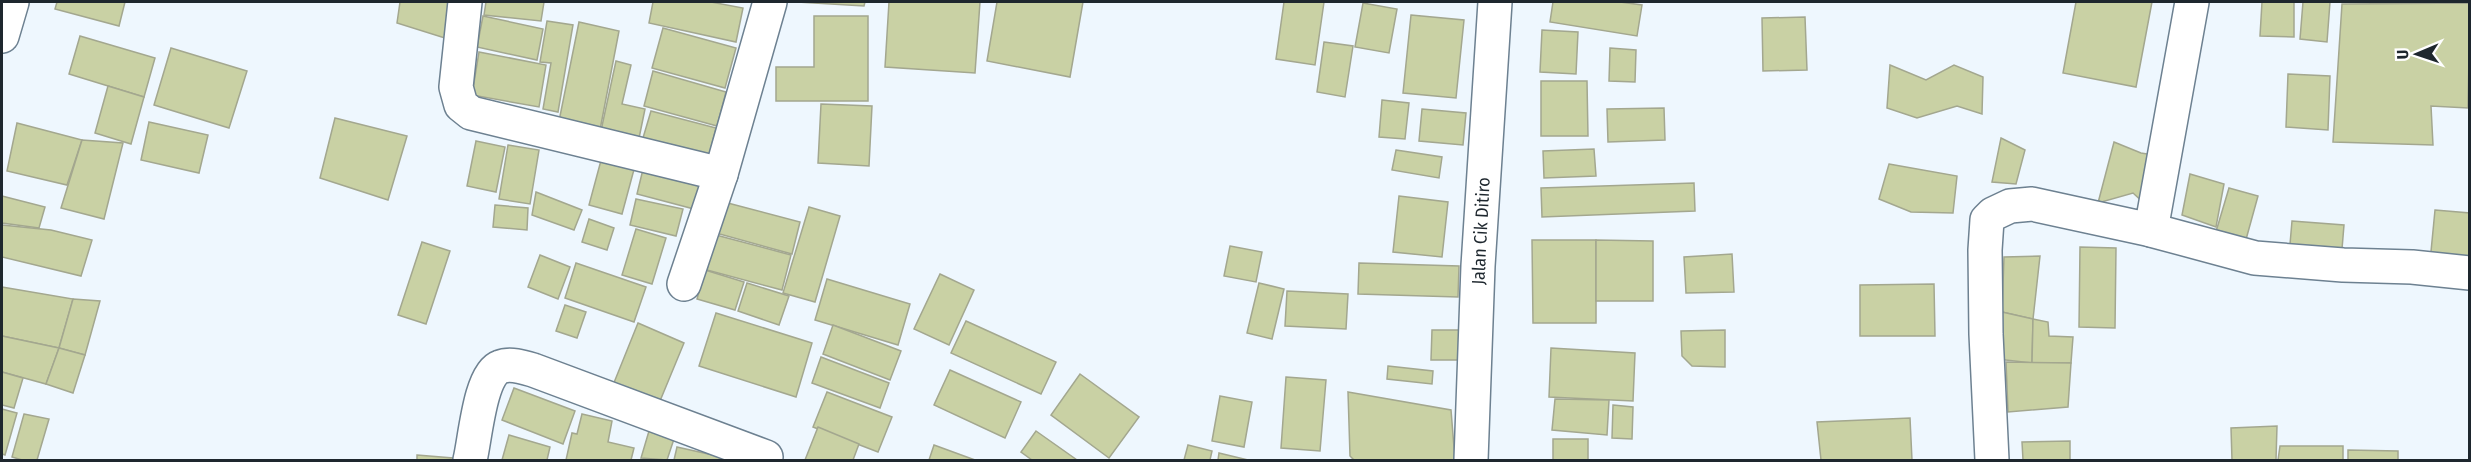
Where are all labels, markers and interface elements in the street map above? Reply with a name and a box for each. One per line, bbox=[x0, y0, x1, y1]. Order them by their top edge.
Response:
north arrow bbox=[2387, 24, 2447, 84]
text: U bbox=[2393, 49, 2412, 60]
street label: Jalan Cik Ditiro bbox=[1467, 177, 1495, 285]

